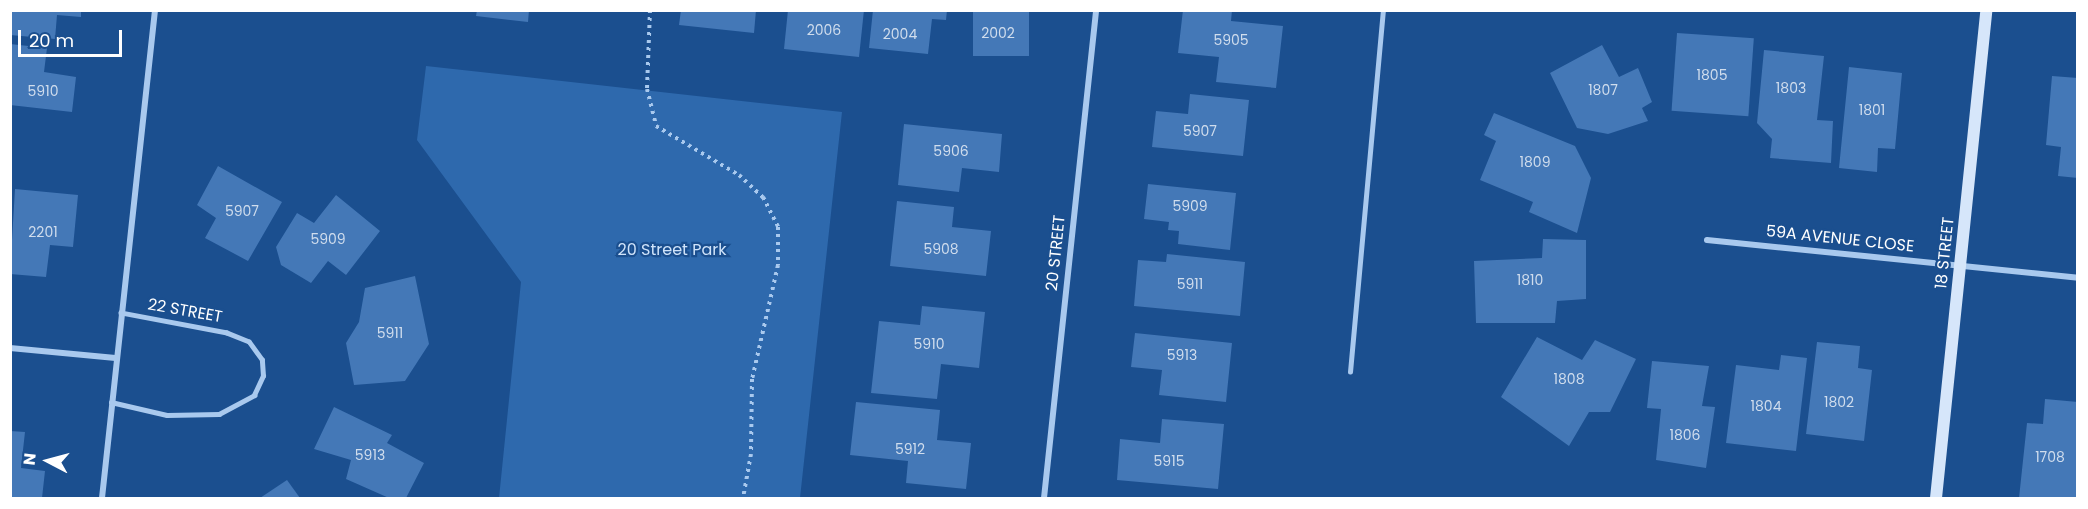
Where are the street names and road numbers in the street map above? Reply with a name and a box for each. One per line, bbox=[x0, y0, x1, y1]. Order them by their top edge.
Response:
street label: 20 STREET bbox=[1042, 214, 1070, 292]
street label: 18 STREET bbox=[1932, 216, 1958, 290]
street label: 59A AVENUE CLOSE bbox=[1765, 222, 1915, 256]
street label: 22 STREET bbox=[146, 295, 224, 327]

